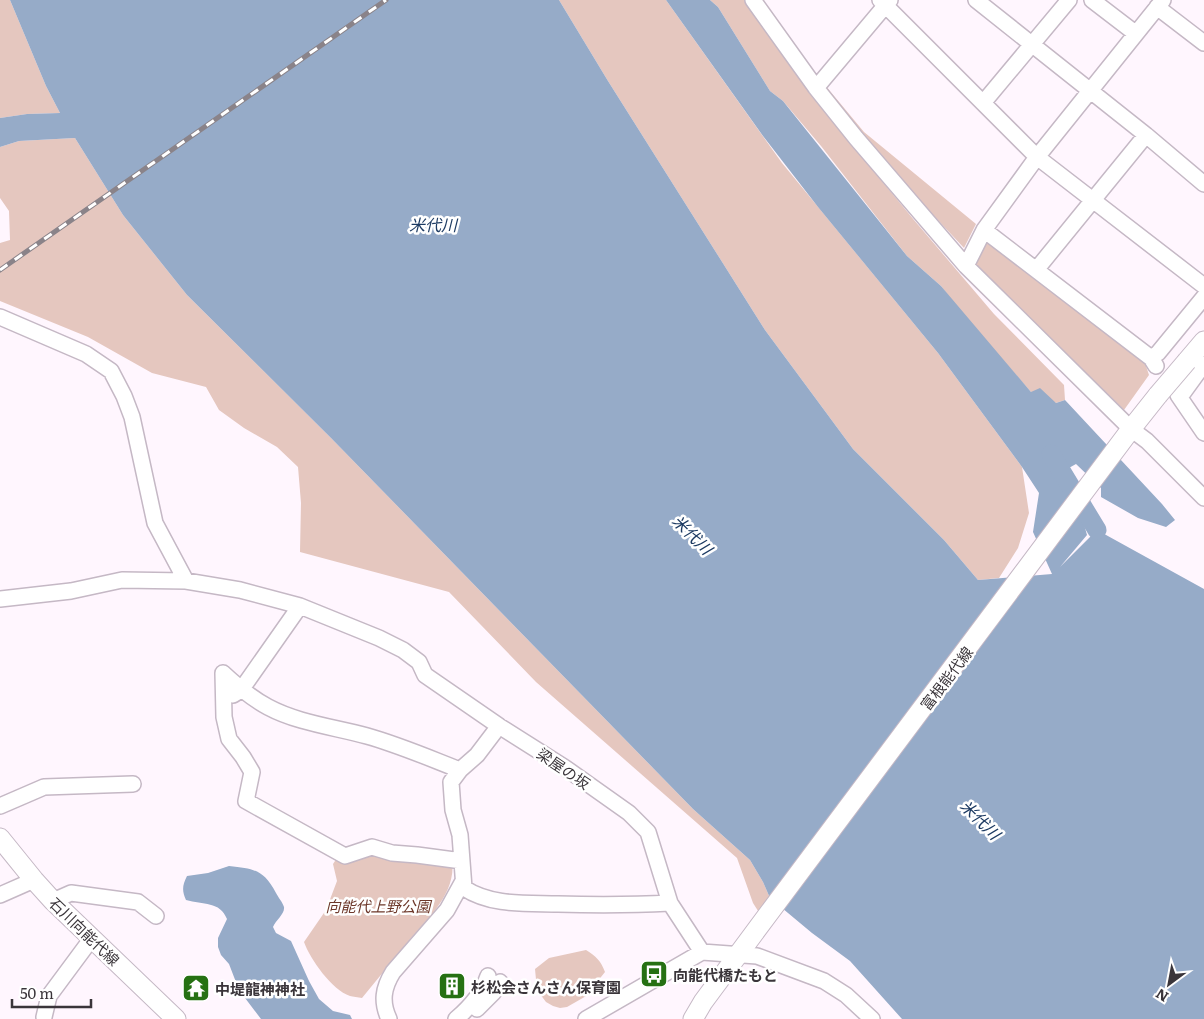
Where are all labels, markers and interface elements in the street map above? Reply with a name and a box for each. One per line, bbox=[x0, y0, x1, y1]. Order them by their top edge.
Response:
water label: 米代川 bbox=[409, 212, 459, 236]
water label: 米代川 bbox=[668, 509, 720, 561]
street label: 富根能代線 bbox=[914, 641, 978, 715]
street label: 梁屋の坂 bbox=[533, 742, 595, 794]
water label: 米代川 bbox=[956, 794, 1008, 846]
street label: 石川向能代線 bbox=[45, 891, 125, 971]
park label: 向能代上野公園 bbox=[325, 894, 432, 917]
bus stop icon: 向能代橋たもと bbox=[639, 959, 669, 989]
north arrow bbox=[1144, 959, 1194, 1009]
place label: 向能代橋たもと bbox=[673, 963, 778, 986]
building icon: 杉松会さんさん保育園 bbox=[437, 971, 467, 1001]
temple icon: 中堤龍神神社 bbox=[181, 973, 211, 1003]
place label: 杉松会さんさん保育園 bbox=[471, 975, 621, 998]
scale bar bbox=[12, 976, 91, 1008]
place label: 中堤龍神神社 bbox=[215, 977, 305, 1000]
text: 50 m bbox=[20, 981, 54, 1004]
text: N bbox=[1151, 984, 1172, 1007]

